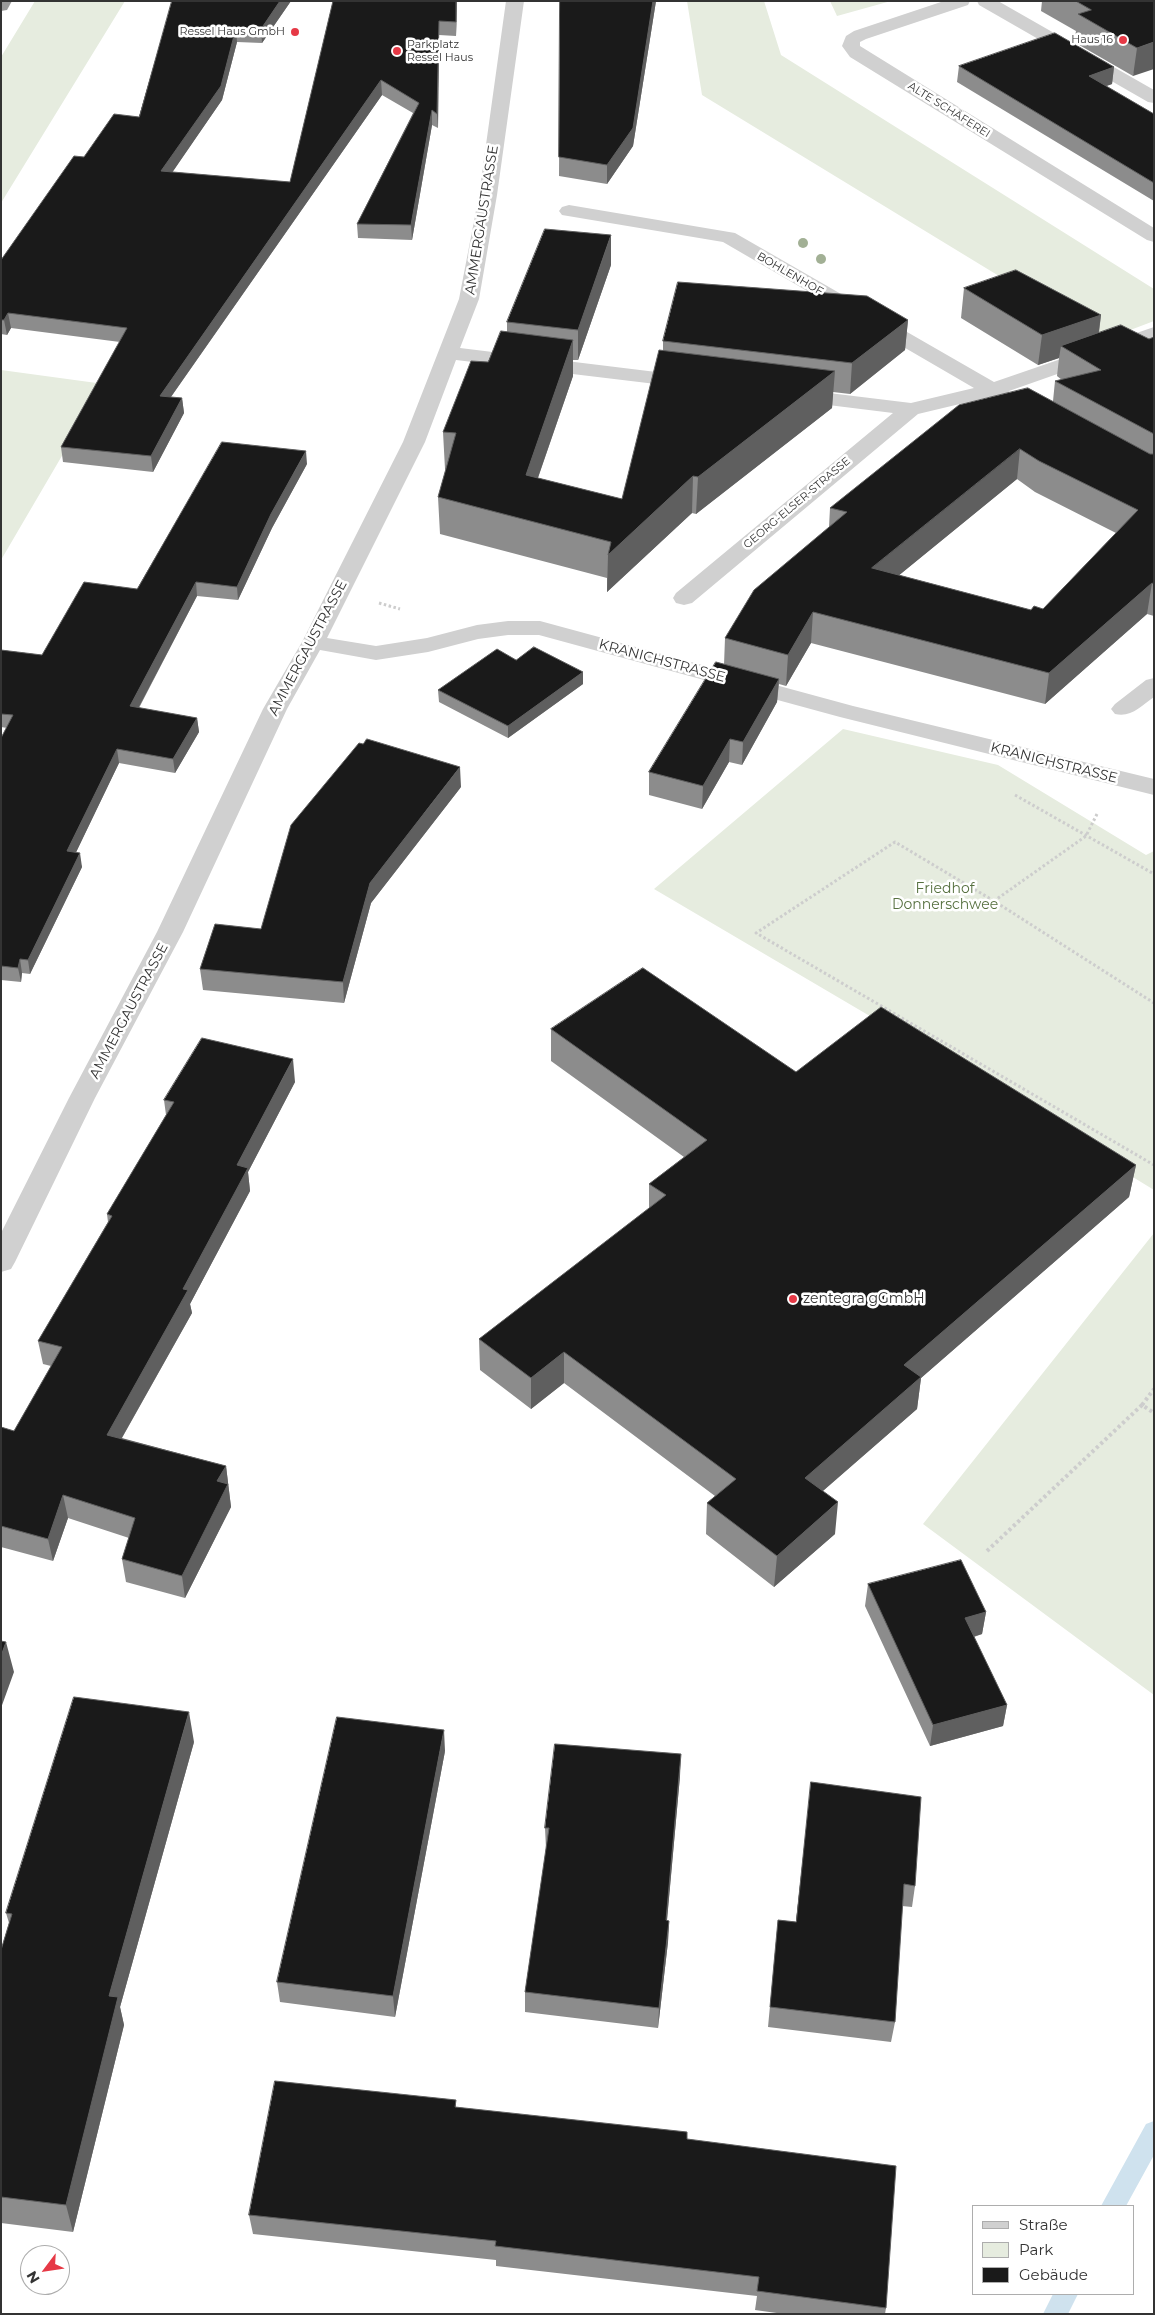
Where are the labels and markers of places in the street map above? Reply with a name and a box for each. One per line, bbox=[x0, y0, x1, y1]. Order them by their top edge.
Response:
place label: Ressel Haus GmbH bbox=[180, 25, 285, 39]
marker: Ressel Haus GmbH bbox=[289, 26, 301, 38]
place label: Haus 16 bbox=[1071, 33, 1113, 47]
marker: Haus 16 bbox=[1117, 34, 1129, 46]
place label: Parkplatz Ressel Haus bbox=[407, 38, 473, 64]
marker: Parkplatz Ressel Haus bbox=[391, 45, 403, 57]
place label: zentegra gGmbH bbox=[803, 1291, 925, 1307]
marker: zentegra gGmbH bbox=[787, 1293, 799, 1305]

